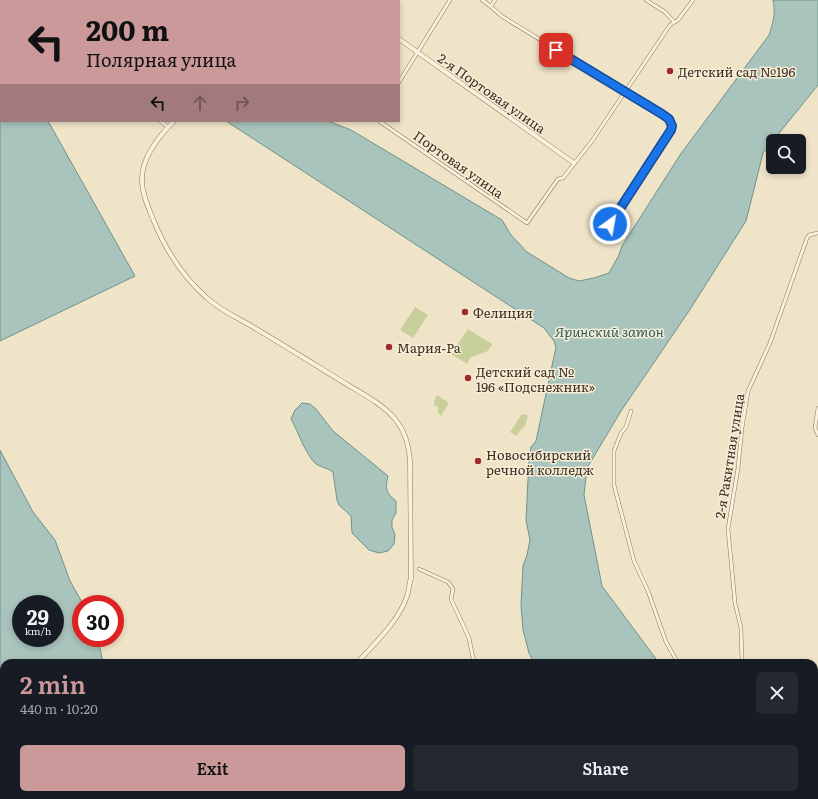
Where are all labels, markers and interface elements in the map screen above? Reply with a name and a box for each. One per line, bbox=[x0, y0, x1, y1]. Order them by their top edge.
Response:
text: 200 m bbox=[86, 8, 169, 50]
icon: left bbox=[20, 16, 72, 68]
pin bbox=[539, 33, 573, 67]
icon: arrive bbox=[545, 39, 567, 61]
text: Полярная улица bbox=[86, 46, 236, 73]
street label: 2-я Портовая улица bbox=[434, 49, 550, 137]
place label: Детский сад №196 bbox=[678, 62, 795, 81]
marker: Детский сад №196 bbox=[665, 66, 675, 76]
icon: left bbox=[147, 92, 169, 114]
icon: ahead bbox=[189, 92, 211, 114]
icon: right bbox=[231, 92, 253, 114]
street label: Портовая улица bbox=[410, 126, 508, 202]
map controls bbox=[766, 134, 806, 174]
button: search bbox=[766, 134, 806, 174]
position arrow bbox=[589, 203, 631, 245]
place label: Фелиция bbox=[473, 303, 533, 322]
marker: Фелиция bbox=[460, 307, 470, 317]
water label: Яринский затон bbox=[554, 321, 664, 341]
place label: Мария-Ра bbox=[397, 338, 461, 357]
marker: Мария-Ра bbox=[384, 342, 394, 352]
place label: Детский сад № 196 «Подснежник» bbox=[476, 362, 595, 396]
marker: Детский сад № 196 «Подснежник» bbox=[463, 373, 473, 383]
street label: 2-я Ракитная улица bbox=[710, 392, 748, 520]
place label: Новосибирский речной колледж bbox=[486, 445, 594, 479]
marker: Новосибирский речной колледж bbox=[473, 456, 483, 466]
speed limit sign: 30 bbox=[72, 595, 124, 647]
text: 29 bbox=[27, 601, 49, 631]
text: km/h bbox=[25, 623, 51, 638]
text: 2 min bbox=[20, 666, 86, 701]
button: close bbox=[756, 672, 798, 714]
text: 440 m · 10:20 bbox=[20, 699, 98, 718]
button: Exit bbox=[20, 745, 405, 791]
button: Share bbox=[413, 745, 798, 791]

